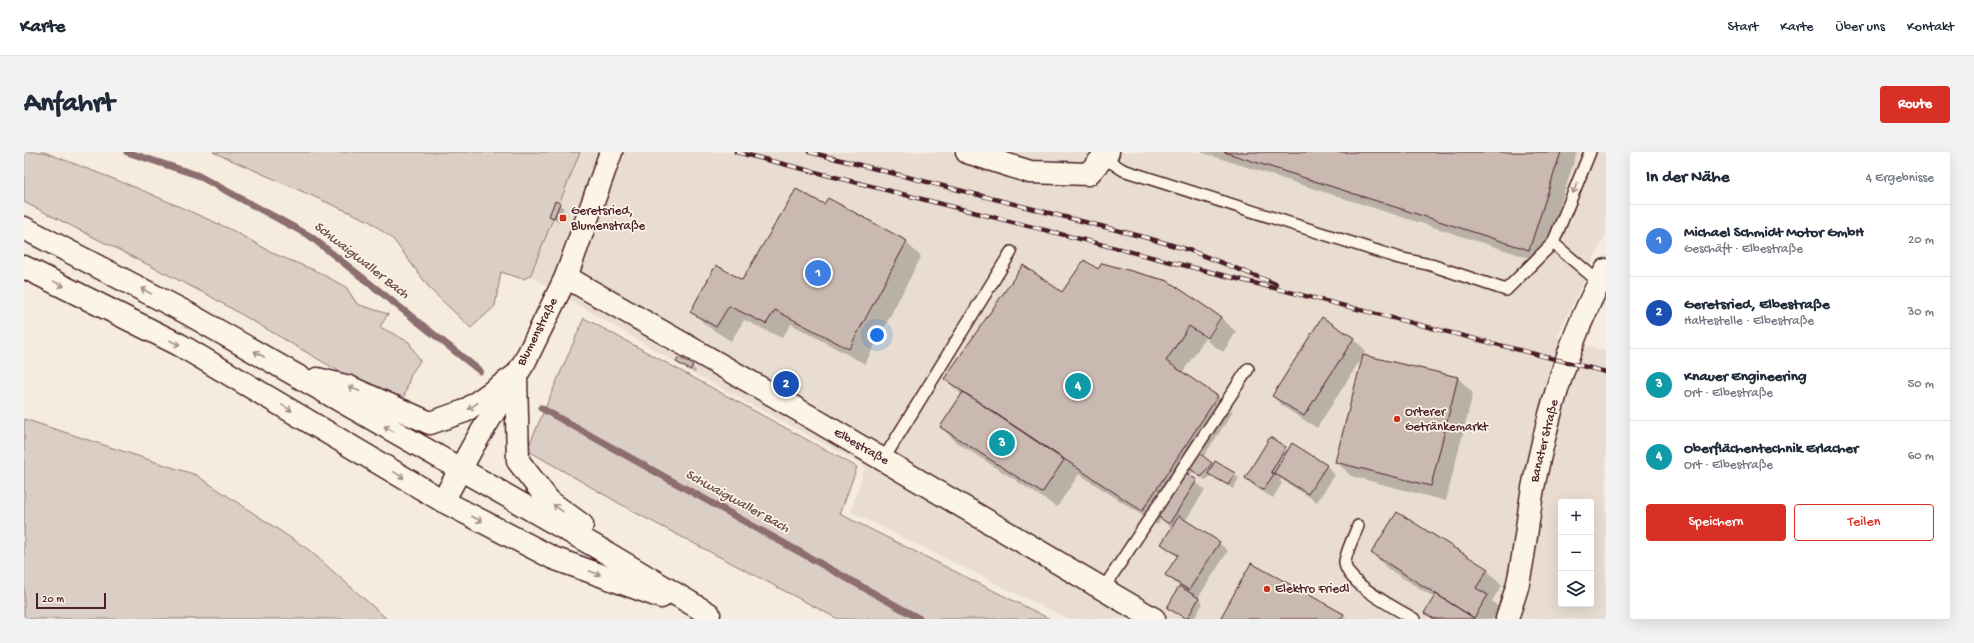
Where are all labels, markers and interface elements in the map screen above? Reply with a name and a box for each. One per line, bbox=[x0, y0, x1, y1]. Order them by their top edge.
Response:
text: Karte bbox=[20, 16, 65, 39]
text: Start bbox=[1728, 19, 1758, 36]
text: Karte bbox=[1780, 19, 1814, 36]
text: Über uns bbox=[1836, 19, 1885, 36]
text: Kontakt bbox=[1907, 19, 1954, 36]
button: Route bbox=[1880, 86, 1950, 123]
text: Anfahrt bbox=[24, 88, 114, 121]
text: In der Nähe bbox=[1646, 168, 1729, 188]
text: 4 Ergebnisse bbox=[1866, 171, 1934, 186]
one-way arrow bbox=[1571, 182, 1579, 194]
place label: Geretsried, Blumenstraße bbox=[570, 204, 646, 234]
marker: Geretsried, Blumenstraße bbox=[558, 213, 568, 223]
water label: Schwaigwaller Bach bbox=[310, 219, 412, 304]
text: Michael Schmidt Motor GmbH bbox=[1684, 224, 1864, 242]
text: 1 bbox=[1656, 233, 1662, 248]
text: 20 m bbox=[1908, 233, 1934, 248]
text: Geschäft · Elbestraße bbox=[1684, 242, 1803, 257]
pin: 1 bbox=[805, 258, 831, 288]
one-way arrow bbox=[53, 281, 65, 289]
one-way arrow bbox=[140, 287, 152, 294]
street label: Blumenstraße bbox=[514, 295, 562, 369]
text: Geretsried, Elbestraße bbox=[1684, 296, 1830, 314]
text: 2 bbox=[1656, 305, 1662, 320]
text: 30 m bbox=[1908, 305, 1934, 320]
text: Haltestelle · Elbestraße bbox=[1684, 314, 1814, 329]
your location bbox=[867, 325, 887, 345]
one-way arrow bbox=[169, 339, 181, 347]
one-way arrow bbox=[253, 350, 265, 358]
text: Knauer Engineering bbox=[1684, 368, 1806, 386]
pin: 2 bbox=[773, 369, 799, 399]
pin: 4 bbox=[1065, 371, 1091, 401]
text: 3 bbox=[1656, 377, 1662, 392]
text: 50 m bbox=[1907, 377, 1934, 392]
one-way arrow bbox=[348, 385, 360, 392]
text: Ort · Elbestraße bbox=[1684, 386, 1773, 401]
street label: Banater Straße bbox=[1527, 398, 1563, 485]
one-way arrow bbox=[468, 401, 479, 410]
one-way arrow bbox=[281, 405, 293, 413]
place label: Orterer Getränkemarkt bbox=[1405, 405, 1490, 435]
marker: Orterer Getränkemarkt bbox=[1392, 414, 1402, 424]
one-way arrow bbox=[383, 424, 395, 432]
street label: Elbestraße bbox=[831, 425, 891, 469]
pin: 3 bbox=[989, 428, 1015, 458]
text: Oberflächentechnik Erlacher bbox=[1684, 440, 1858, 458]
text: 4 bbox=[1656, 449, 1662, 464]
text: 60 m bbox=[1908, 449, 1934, 464]
text: Ort · Elbestraße bbox=[1684, 458, 1773, 473]
water label: Schwaigwaller Bach bbox=[682, 466, 792, 538]
one-way arrow bbox=[393, 471, 405, 479]
map controls bbox=[1558, 499, 1594, 607]
button: + bbox=[1558, 499, 1594, 535]
one-way arrow bbox=[553, 503, 564, 512]
button: Speichern bbox=[1646, 504, 1786, 541]
button: Teilen bbox=[1794, 504, 1934, 541]
one-way arrow bbox=[471, 516, 483, 523]
button: − bbox=[1558, 535, 1594, 571]
one-way arrow bbox=[589, 570, 601, 578]
button: layers bbox=[1558, 571, 1594, 607]
place label: Elektro Friedl bbox=[1275, 582, 1350, 597]
marker: Elektro Friedl bbox=[1262, 584, 1272, 594]
scale bar bbox=[36, 591, 106, 610]
text: 20 m bbox=[42, 594, 64, 606]

